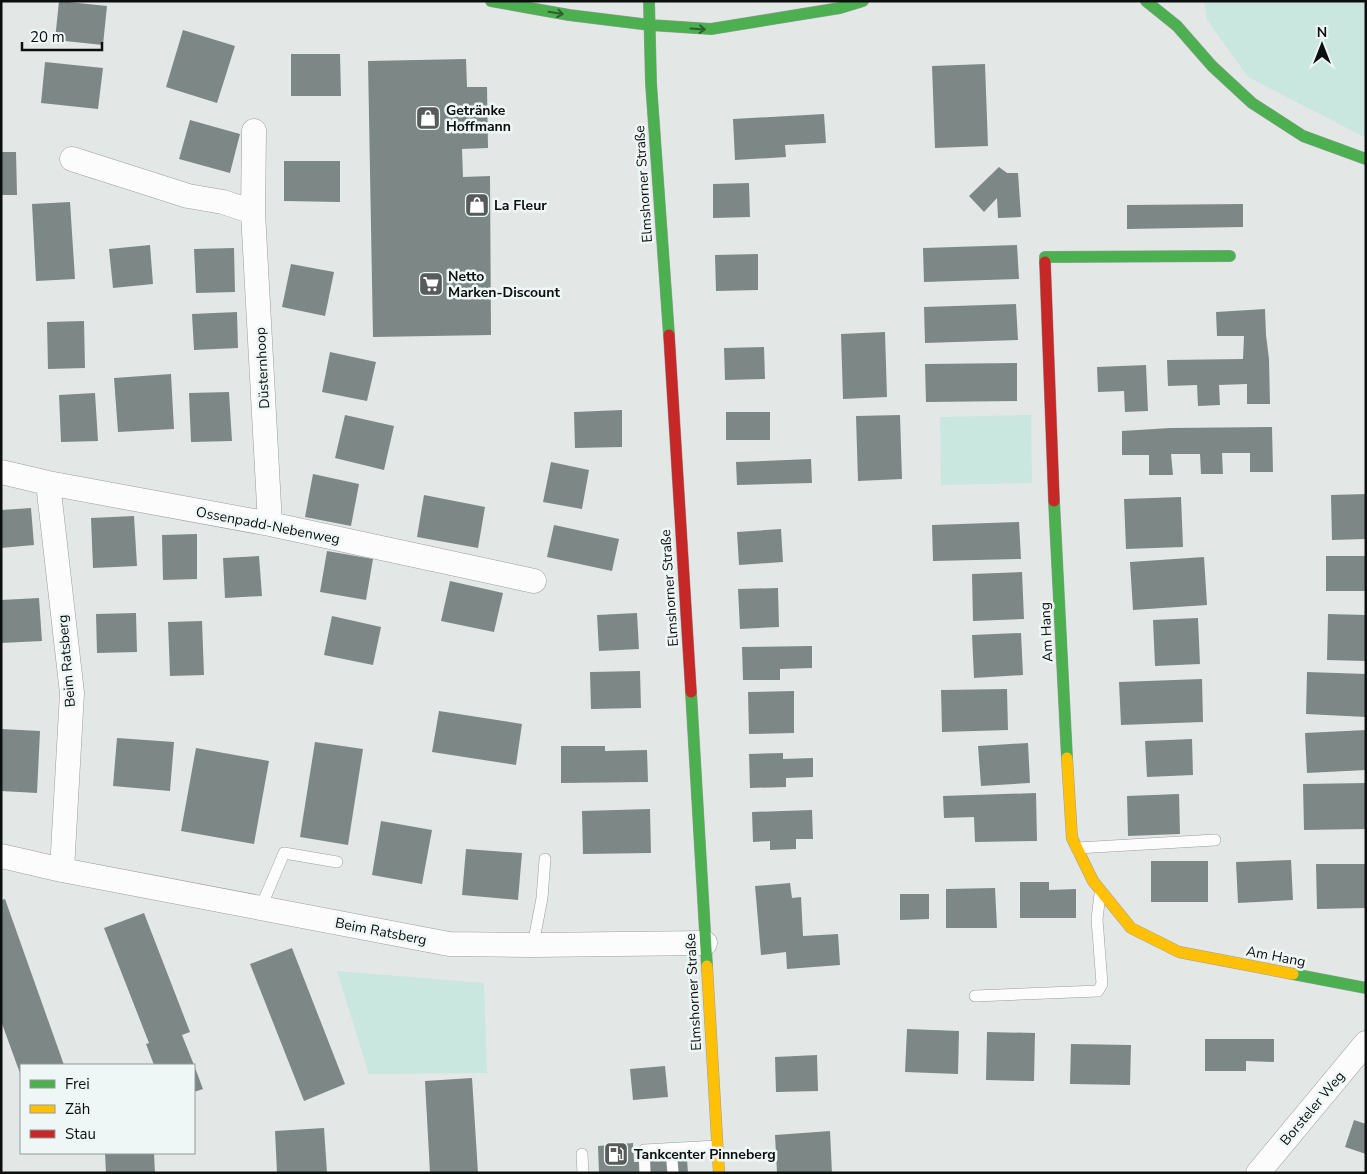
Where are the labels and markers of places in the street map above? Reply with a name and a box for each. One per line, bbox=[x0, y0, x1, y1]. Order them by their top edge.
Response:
place label: Getränke Hoffmann bbox=[446, 101, 511, 136]
shop icon: Getränke Hoffmann bbox=[415, 105, 441, 131]
shop icon: La Fleur bbox=[464, 192, 490, 218]
place label: La Fleur bbox=[494, 196, 547, 215]
place label: Netto Marken-Discount bbox=[448, 267, 560, 302]
supermarket icon: Netto Marken-Discount bbox=[418, 271, 444, 297]
fuel station icon: Tankcenter Pinneberg bbox=[603, 1141, 629, 1167]
place label: Tankcenter Pinneberg bbox=[634, 1145, 776, 1164]

